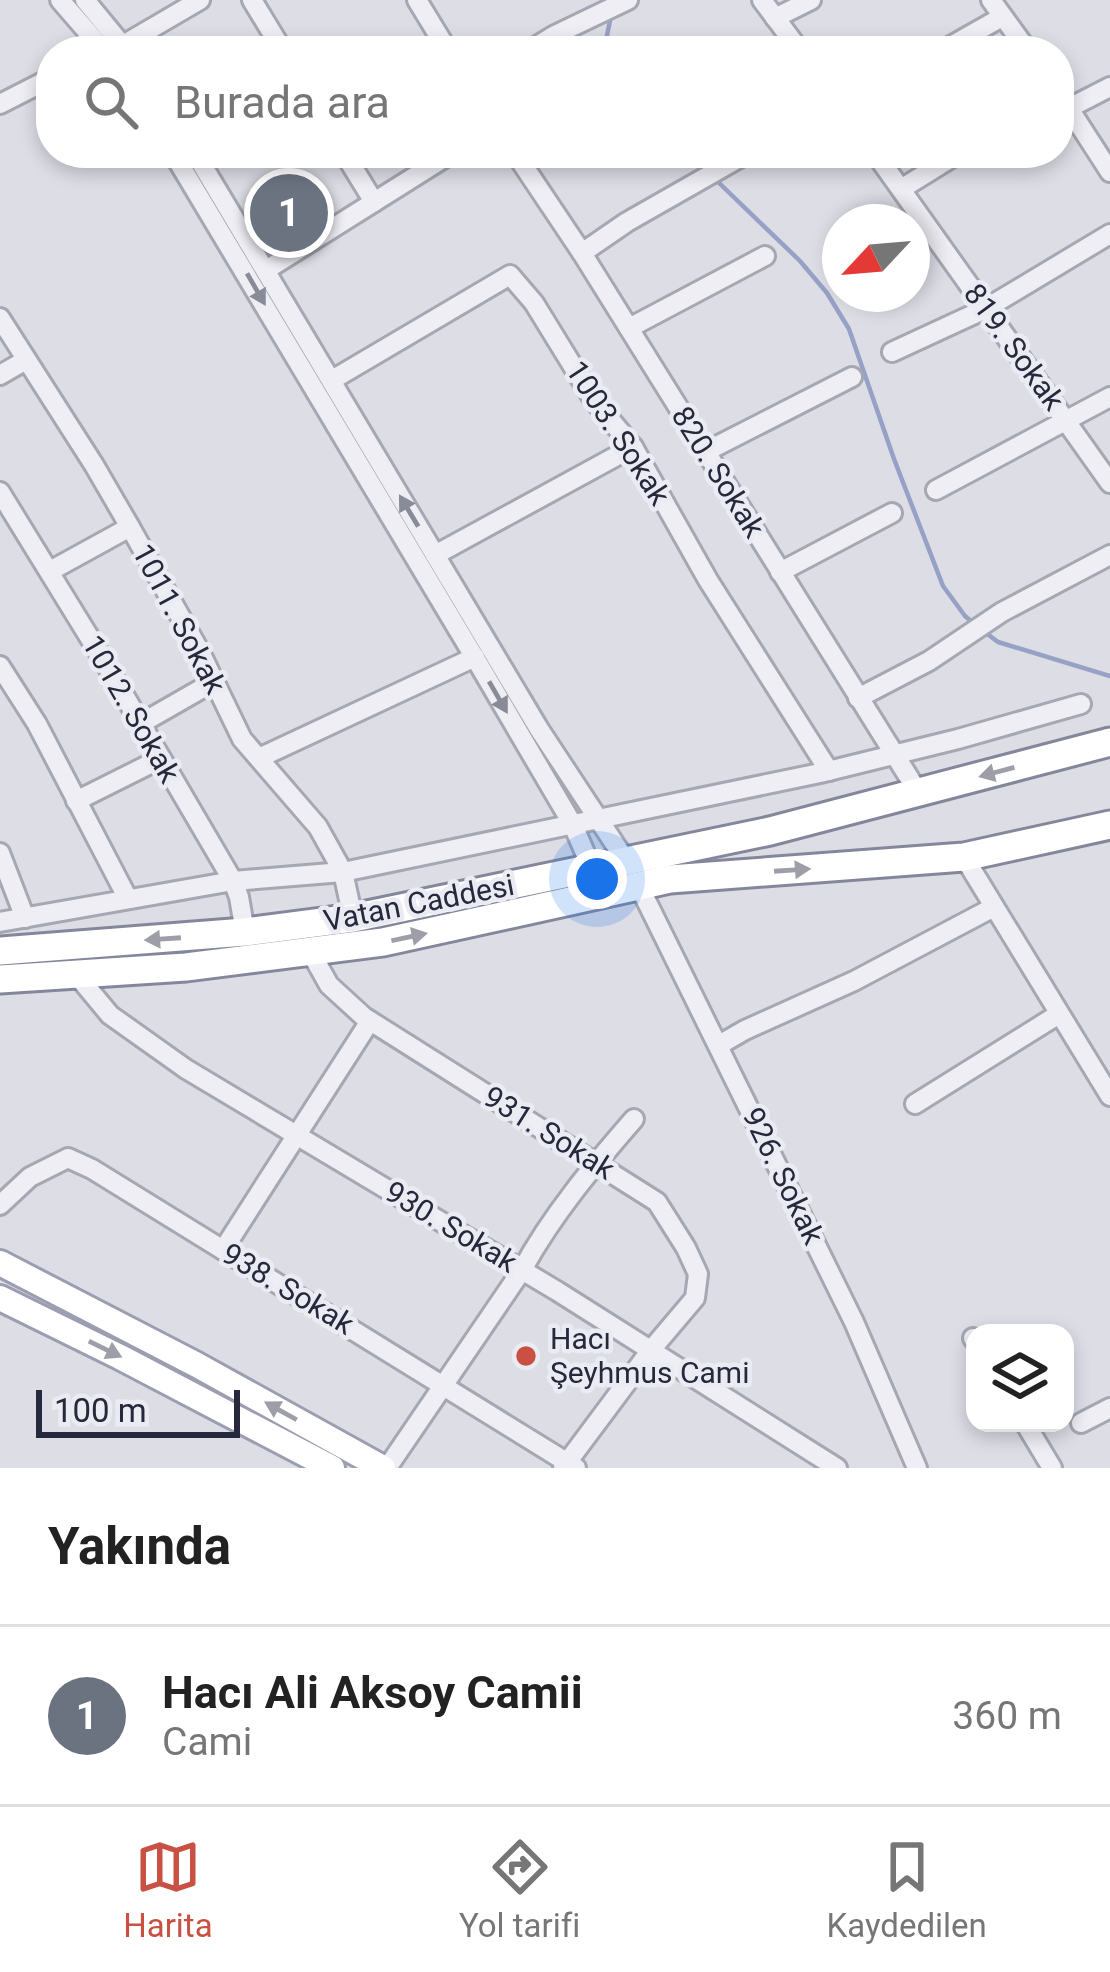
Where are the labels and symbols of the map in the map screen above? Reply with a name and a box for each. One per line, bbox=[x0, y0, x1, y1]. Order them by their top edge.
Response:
pin: 1 bbox=[250, 168, 328, 258]
north arrow bbox=[822, 204, 930, 312]
one-way arrow bbox=[244, 272, 265, 306]
street label: 819. Sokak bbox=[957, 277, 1072, 417]
street label: 1003. Sokak bbox=[559, 354, 678, 512]
street label: 820. Sokak bbox=[664, 400, 773, 544]
one-way arrow bbox=[400, 494, 421, 528]
street label: 1011. Sokak bbox=[125, 538, 234, 700]
street label: 1012. Sokak bbox=[75, 629, 188, 789]
one-way arrow bbox=[486, 680, 507, 713]
one-way arrow bbox=[978, 763, 1015, 782]
your location bbox=[567, 849, 627, 909]
one-way arrow bbox=[774, 861, 811, 880]
street label: Vatan Caddesi bbox=[321, 867, 517, 938]
one-way arrow bbox=[390, 927, 428, 946]
one-way arrow bbox=[143, 930, 181, 949]
street label: 931. Sokak bbox=[477, 1079, 622, 1187]
street label: 926. Sokak bbox=[735, 1102, 832, 1250]
street label: 930. Sokak bbox=[379, 1174, 524, 1280]
street label: 938. Sokak bbox=[216, 1236, 361, 1342]
place label: Hacı Şeyhmus Cami bbox=[550, 1321, 749, 1390]
one-way arrow bbox=[88, 1339, 122, 1359]
marker: Hacı Şeyhmus Cami bbox=[513, 1343, 539, 1369]
scale bar bbox=[36, 1384, 240, 1437]
one-way arrow bbox=[264, 1401, 298, 1422]

